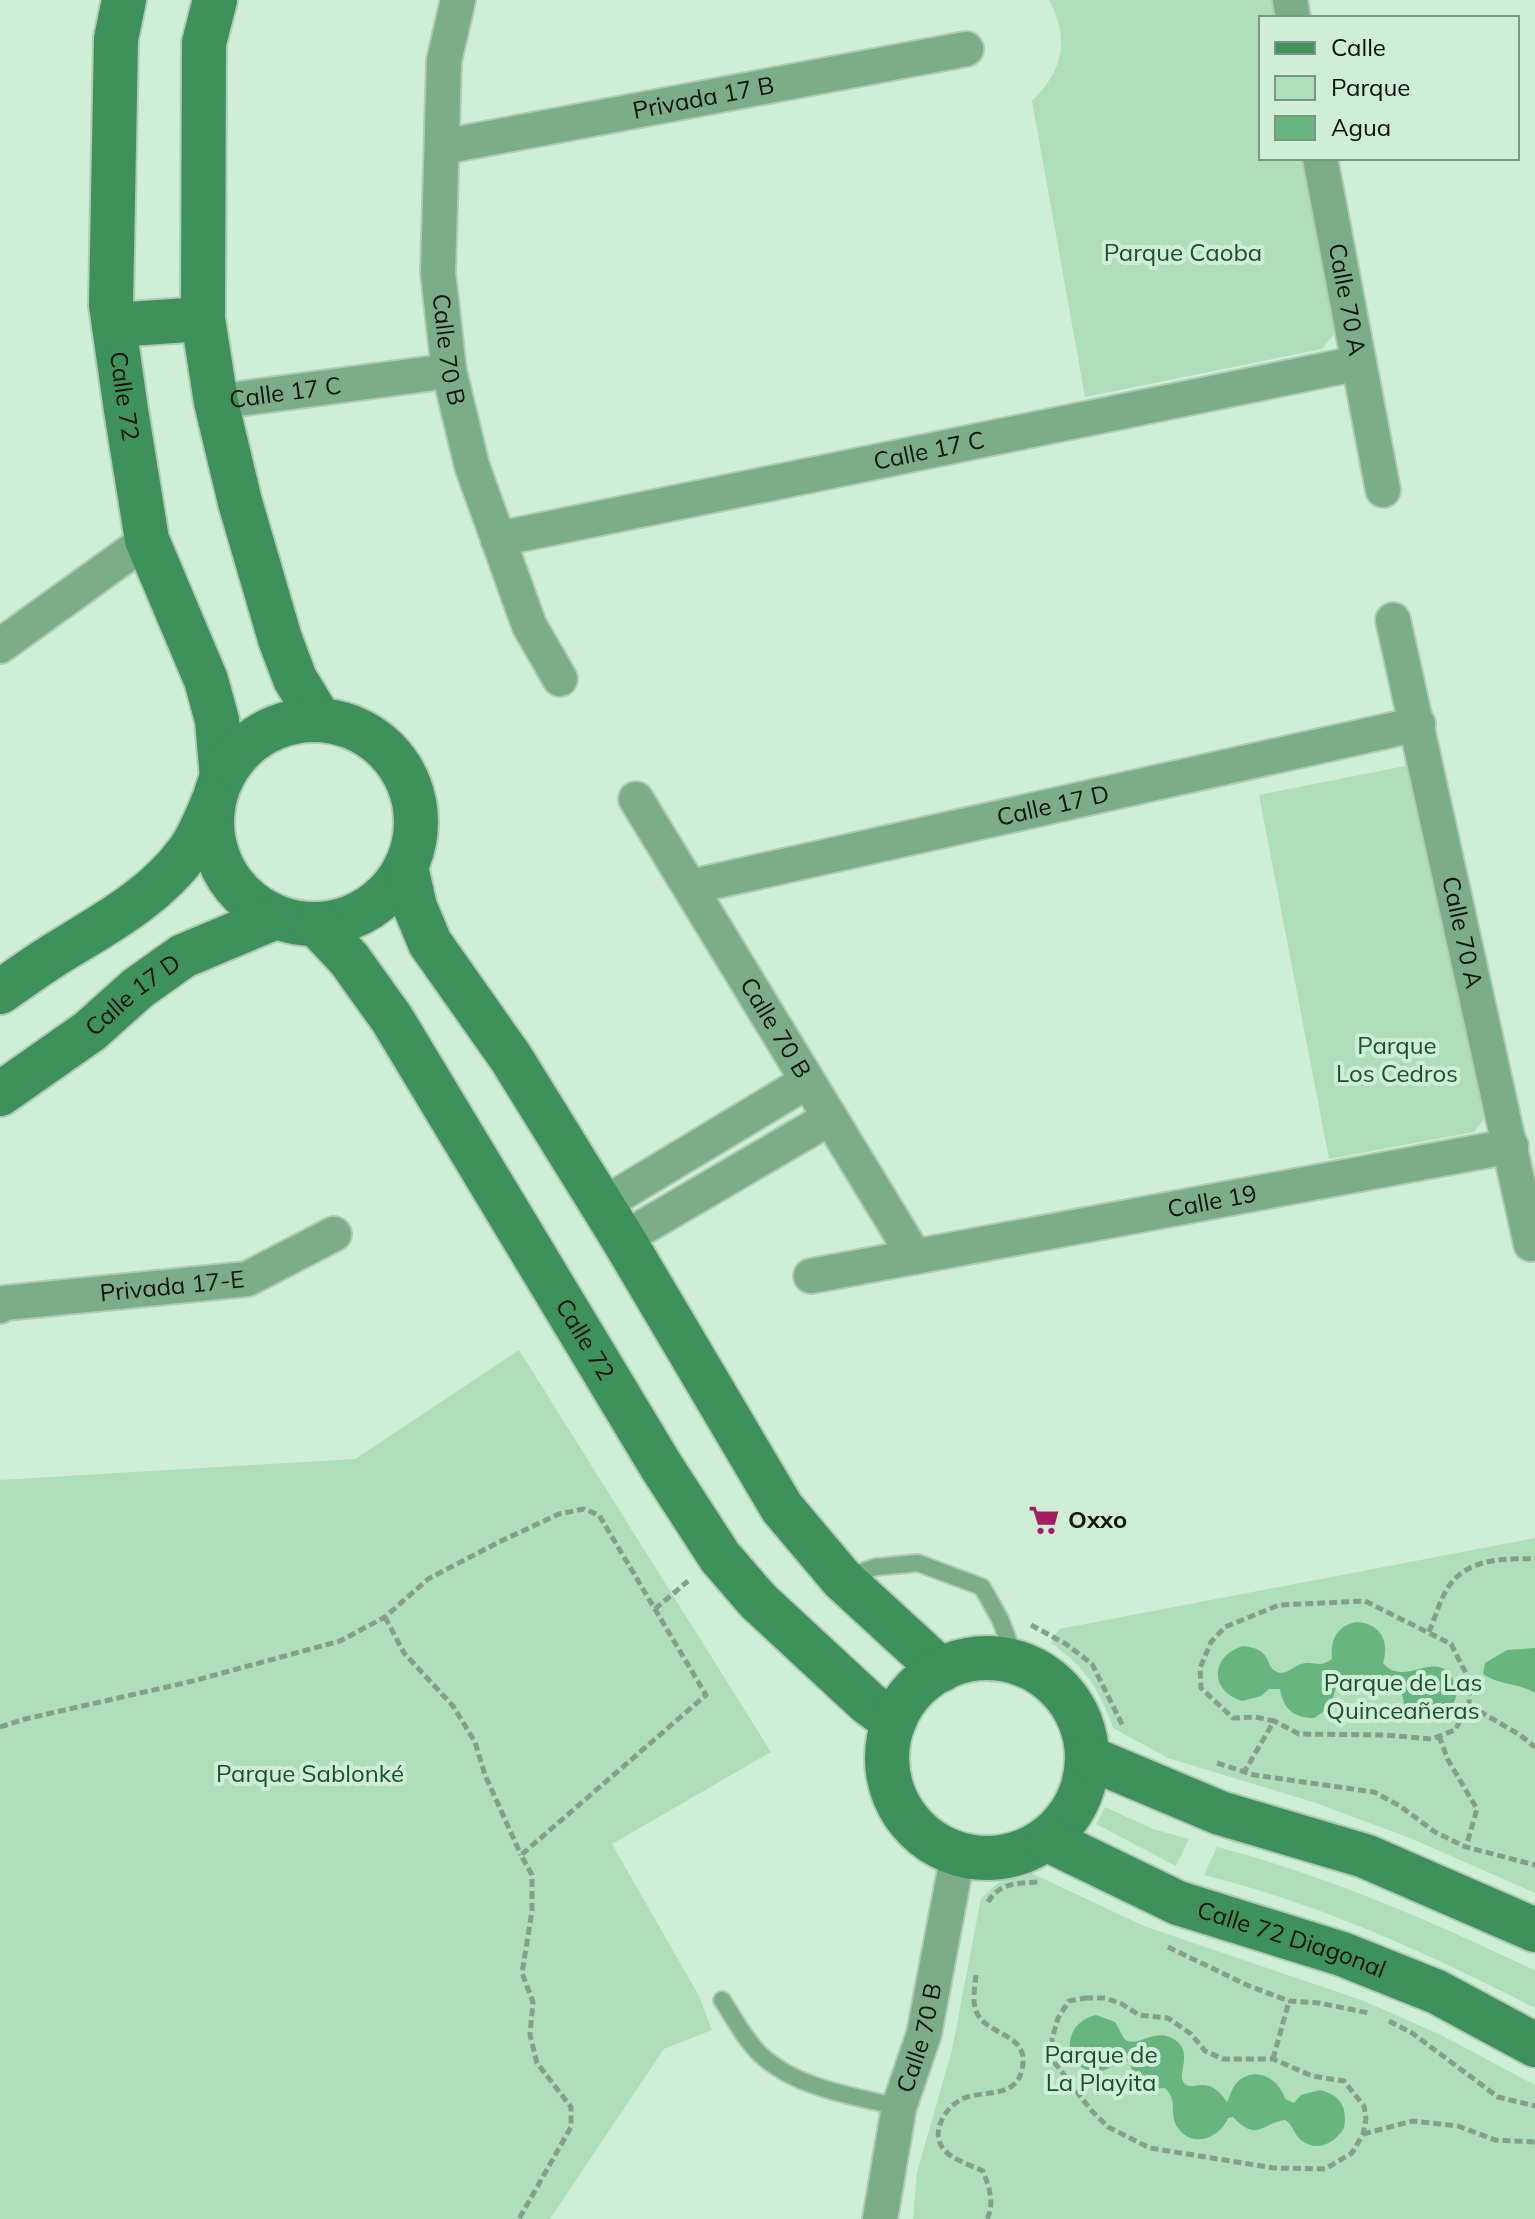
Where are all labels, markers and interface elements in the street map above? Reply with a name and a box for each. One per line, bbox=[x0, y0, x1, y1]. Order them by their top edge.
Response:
legend bbox=[1259, 16, 1519, 160]
text: Calle bbox=[1331, 32, 1386, 62]
street label: Privada 17 B bbox=[630, 69, 776, 125]
text: Parque bbox=[1331, 72, 1410, 102]
text: Agua bbox=[1331, 112, 1391, 142]
park label: Parque Caoba bbox=[1104, 237, 1262, 267]
street label: Calle 70 A bbox=[1322, 241, 1373, 358]
street label: Calle 70 B bbox=[426, 292, 473, 408]
street label: Calle 72 bbox=[104, 349, 147, 443]
street label: Calle 17 C bbox=[227, 369, 343, 414]
street label: Calle 17 C bbox=[871, 424, 987, 476]
street label: Calle 17 D bbox=[994, 778, 1112, 832]
street label: Calle 70 A bbox=[1436, 873, 1490, 991]
street label: Calle 17 D bbox=[79, 947, 186, 1042]
street label: Calle 70 B bbox=[734, 971, 818, 1083]
park label: Parque Los Cedros bbox=[1336, 1030, 1458, 1088]
street label: Calle 19 bbox=[1165, 1178, 1259, 1223]
street label: Privada 17-E bbox=[98, 1263, 246, 1307]
street label: Calle 72 bbox=[550, 1293, 622, 1385]
supermarket icon: Oxxo bbox=[1027, 1503, 1061, 1537]
place label: Oxxo bbox=[1068, 1504, 1127, 1534]
park label: Parque de Las Quinceañeras bbox=[1324, 1667, 1482, 1725]
park label: Parque Sablonké bbox=[216, 1758, 404, 1788]
street label: Calle 72 Diagonal bbox=[1194, 1894, 1391, 1984]
street label: Calle 70 B bbox=[889, 1980, 947, 2096]
park label: Parque de La Playita bbox=[1044, 2039, 1158, 2097]

